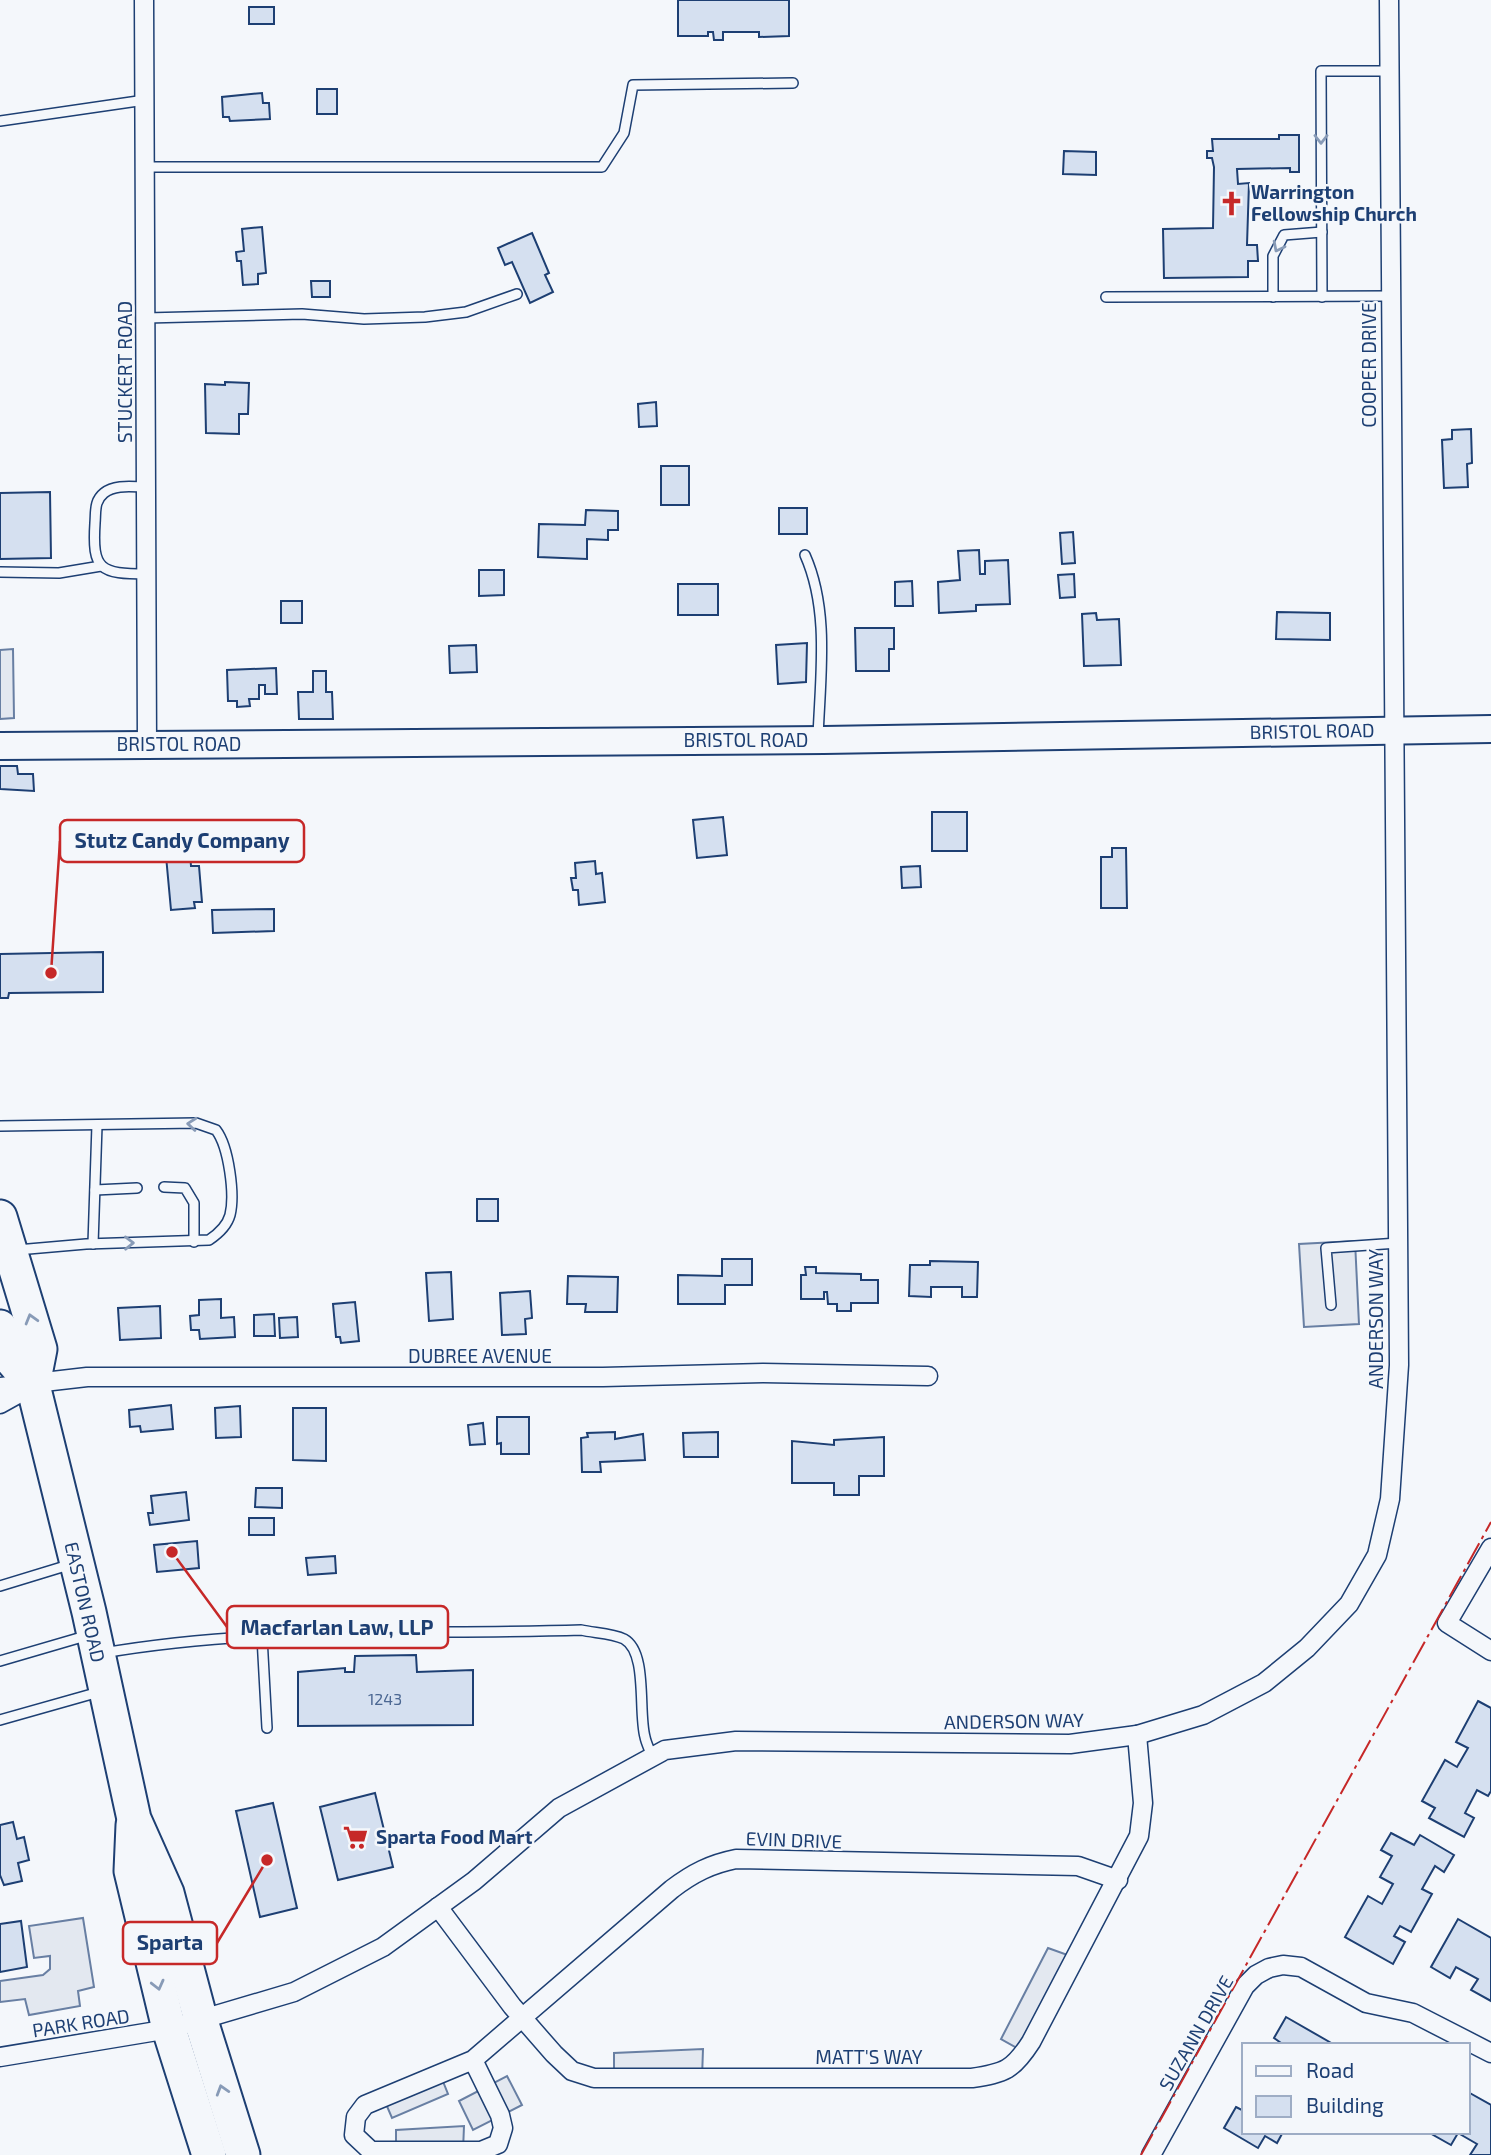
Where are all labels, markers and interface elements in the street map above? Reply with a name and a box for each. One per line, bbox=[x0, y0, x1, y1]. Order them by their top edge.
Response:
one-way arrow bbox=[1314, 134, 1329, 145]
place label: Warrington Fellowship Church bbox=[1251, 180, 1417, 225]
church icon: Warrington Fellowship Church bbox=[1217, 189, 1245, 217]
one-way arrow bbox=[1273, 239, 1286, 252]
street label: STUCKERT ROAD bbox=[113, 301, 136, 443]
street label: COOPER DRIVE bbox=[1357, 302, 1380, 428]
street label: BRISTOL ROAD bbox=[1249, 718, 1375, 743]
street label: BRISTOL ROAD bbox=[684, 728, 808, 751]
street label: BRISTOL ROAD bbox=[117, 732, 241, 755]
callout: Stutz Candy Company bbox=[60, 820, 304, 862]
text: Stutz Candy Company bbox=[74, 827, 290, 853]
one-way arrow bbox=[186, 1117, 197, 1132]
one-way arrow bbox=[124, 1235, 134, 1251]
street label: ANDERSON WAY bbox=[1364, 1249, 1387, 1389]
one-way arrow bbox=[25, 1313, 40, 1325]
street label: DUBREE AVENUE bbox=[408, 1344, 552, 1367]
street label: EASTON ROAD bbox=[60, 1539, 111, 1664]
callout: Macfarlan Law, LLP bbox=[227, 1606, 448, 1648]
text: Macfarlan Law, LLP bbox=[240, 1614, 434, 1639]
house number: 1243 bbox=[368, 1689, 402, 1708]
street label: ANDERSON WAY bbox=[944, 1708, 1084, 1733]
supermarket icon: Sparta Food Mart bbox=[342, 1823, 370, 1851]
place label: Sparta Food Mart bbox=[376, 1825, 533, 1848]
street label: EVIN DRIVE bbox=[745, 1826, 843, 1853]
callout: Sparta bbox=[123, 1922, 217, 1964]
text: Sparta bbox=[137, 1929, 203, 1954]
street label: SUZANN DRIVE bbox=[1153, 1971, 1238, 2094]
one-way arrow bbox=[150, 1979, 165, 1991]
street label: PARK ROAD bbox=[31, 2003, 131, 2042]
legend bbox=[1242, 2043, 1470, 2134]
street label: MATT'S WAY bbox=[815, 2045, 923, 2068]
text: Road bbox=[1306, 2057, 1354, 2082]
one-way arrow bbox=[215, 2084, 230, 2096]
text: Building bbox=[1306, 2092, 1384, 2117]

